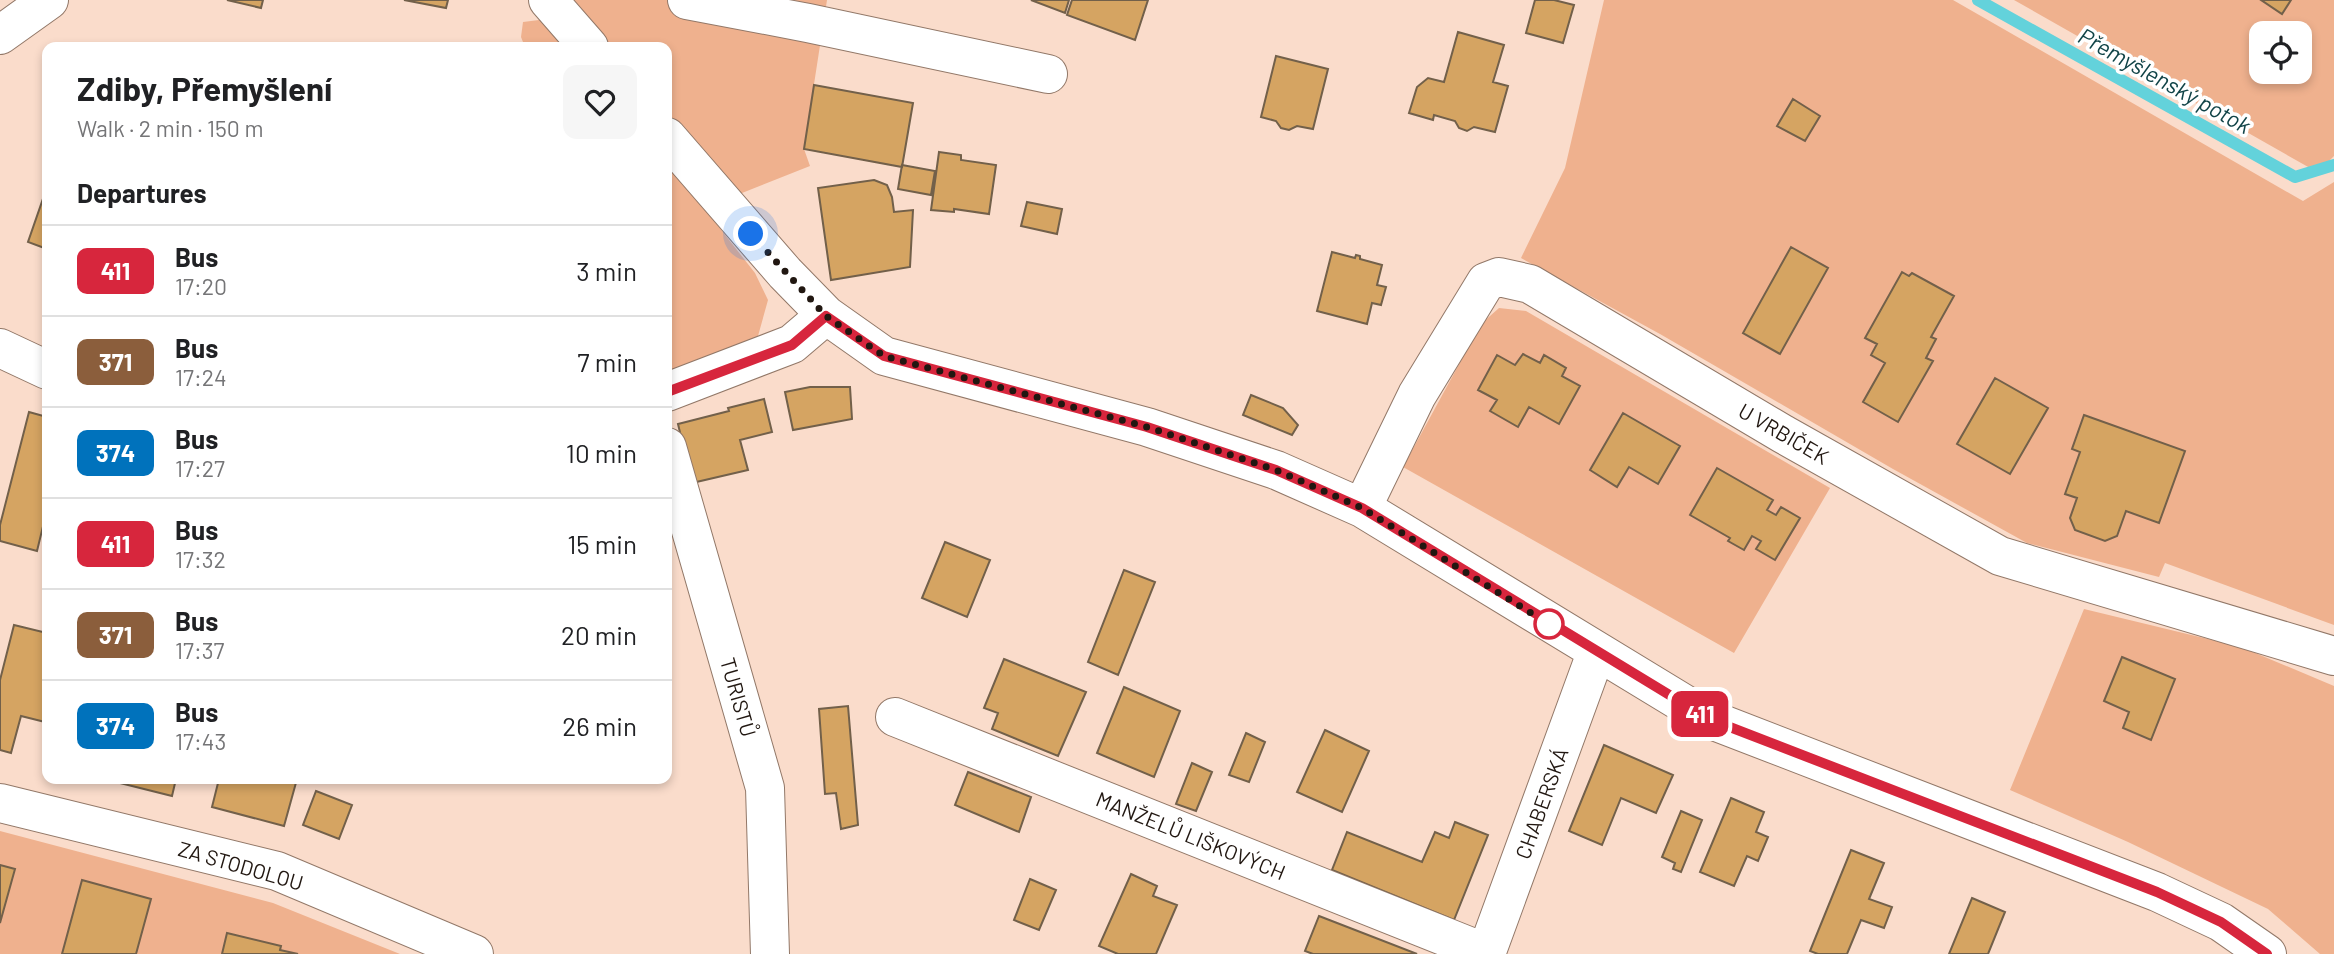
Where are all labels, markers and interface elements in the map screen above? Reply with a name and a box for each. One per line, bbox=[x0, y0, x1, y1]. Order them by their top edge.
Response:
water label: Přemyšlenský potok bbox=[2074, 21, 2256, 139]
map controls bbox=[2249, 21, 2312, 84]
button: locate bbox=[2249, 21, 2312, 84]
button: heart bbox=[563, 65, 637, 139]
text: Zdiby, Přemyšlení bbox=[77, 68, 332, 108]
text: Walk · 2 min · 150 m bbox=[77, 114, 263, 142]
text: Departures bbox=[77, 177, 207, 208]
your location bbox=[733, 216, 768, 251]
text: Bus bbox=[175, 241, 218, 272]
text: 3 min bbox=[576, 255, 637, 286]
text: 411 bbox=[101, 256, 130, 285]
text: 17:20 bbox=[175, 272, 227, 300]
text: Bus bbox=[175, 332, 218, 363]
text: 7 min bbox=[577, 346, 637, 377]
text: 371 bbox=[99, 347, 132, 376]
text: 17:24 bbox=[175, 363, 227, 391]
street label: U VRBIČEK bbox=[1734, 397, 1834, 469]
text: Bus bbox=[175, 423, 218, 454]
text: 10 min bbox=[566, 437, 637, 468]
text: 374 bbox=[96, 438, 135, 467]
text: 17:27 bbox=[175, 454, 225, 482]
text: Bus bbox=[175, 514, 218, 545]
text: 15 min bbox=[567, 528, 637, 559]
text: 411 bbox=[101, 529, 130, 558]
text: 17:32 bbox=[175, 545, 226, 573]
text: Bus bbox=[175, 605, 218, 636]
unlabelled marker bbox=[1534, 609, 1564, 639]
text: 20 min bbox=[561, 619, 637, 650]
text: 371 bbox=[99, 620, 132, 649]
text: 17:37 bbox=[175, 636, 224, 664]
street label: TURISTŮ bbox=[716, 654, 763, 739]
line badge: 411 bbox=[1660, 691, 1740, 737]
text: Bus bbox=[175, 696, 218, 727]
text: 411 bbox=[1685, 699, 1715, 728]
text: 26 min bbox=[562, 710, 637, 741]
text: 374 bbox=[96, 711, 135, 740]
text: 17:43 bbox=[175, 727, 226, 755]
street label: CHABERSKÁ bbox=[1509, 744, 1573, 862]
street label: MANŽELŮ LIŠKOVÝCH bbox=[1093, 785, 1290, 884]
street label: ZA STODOLOU bbox=[176, 835, 306, 895]

